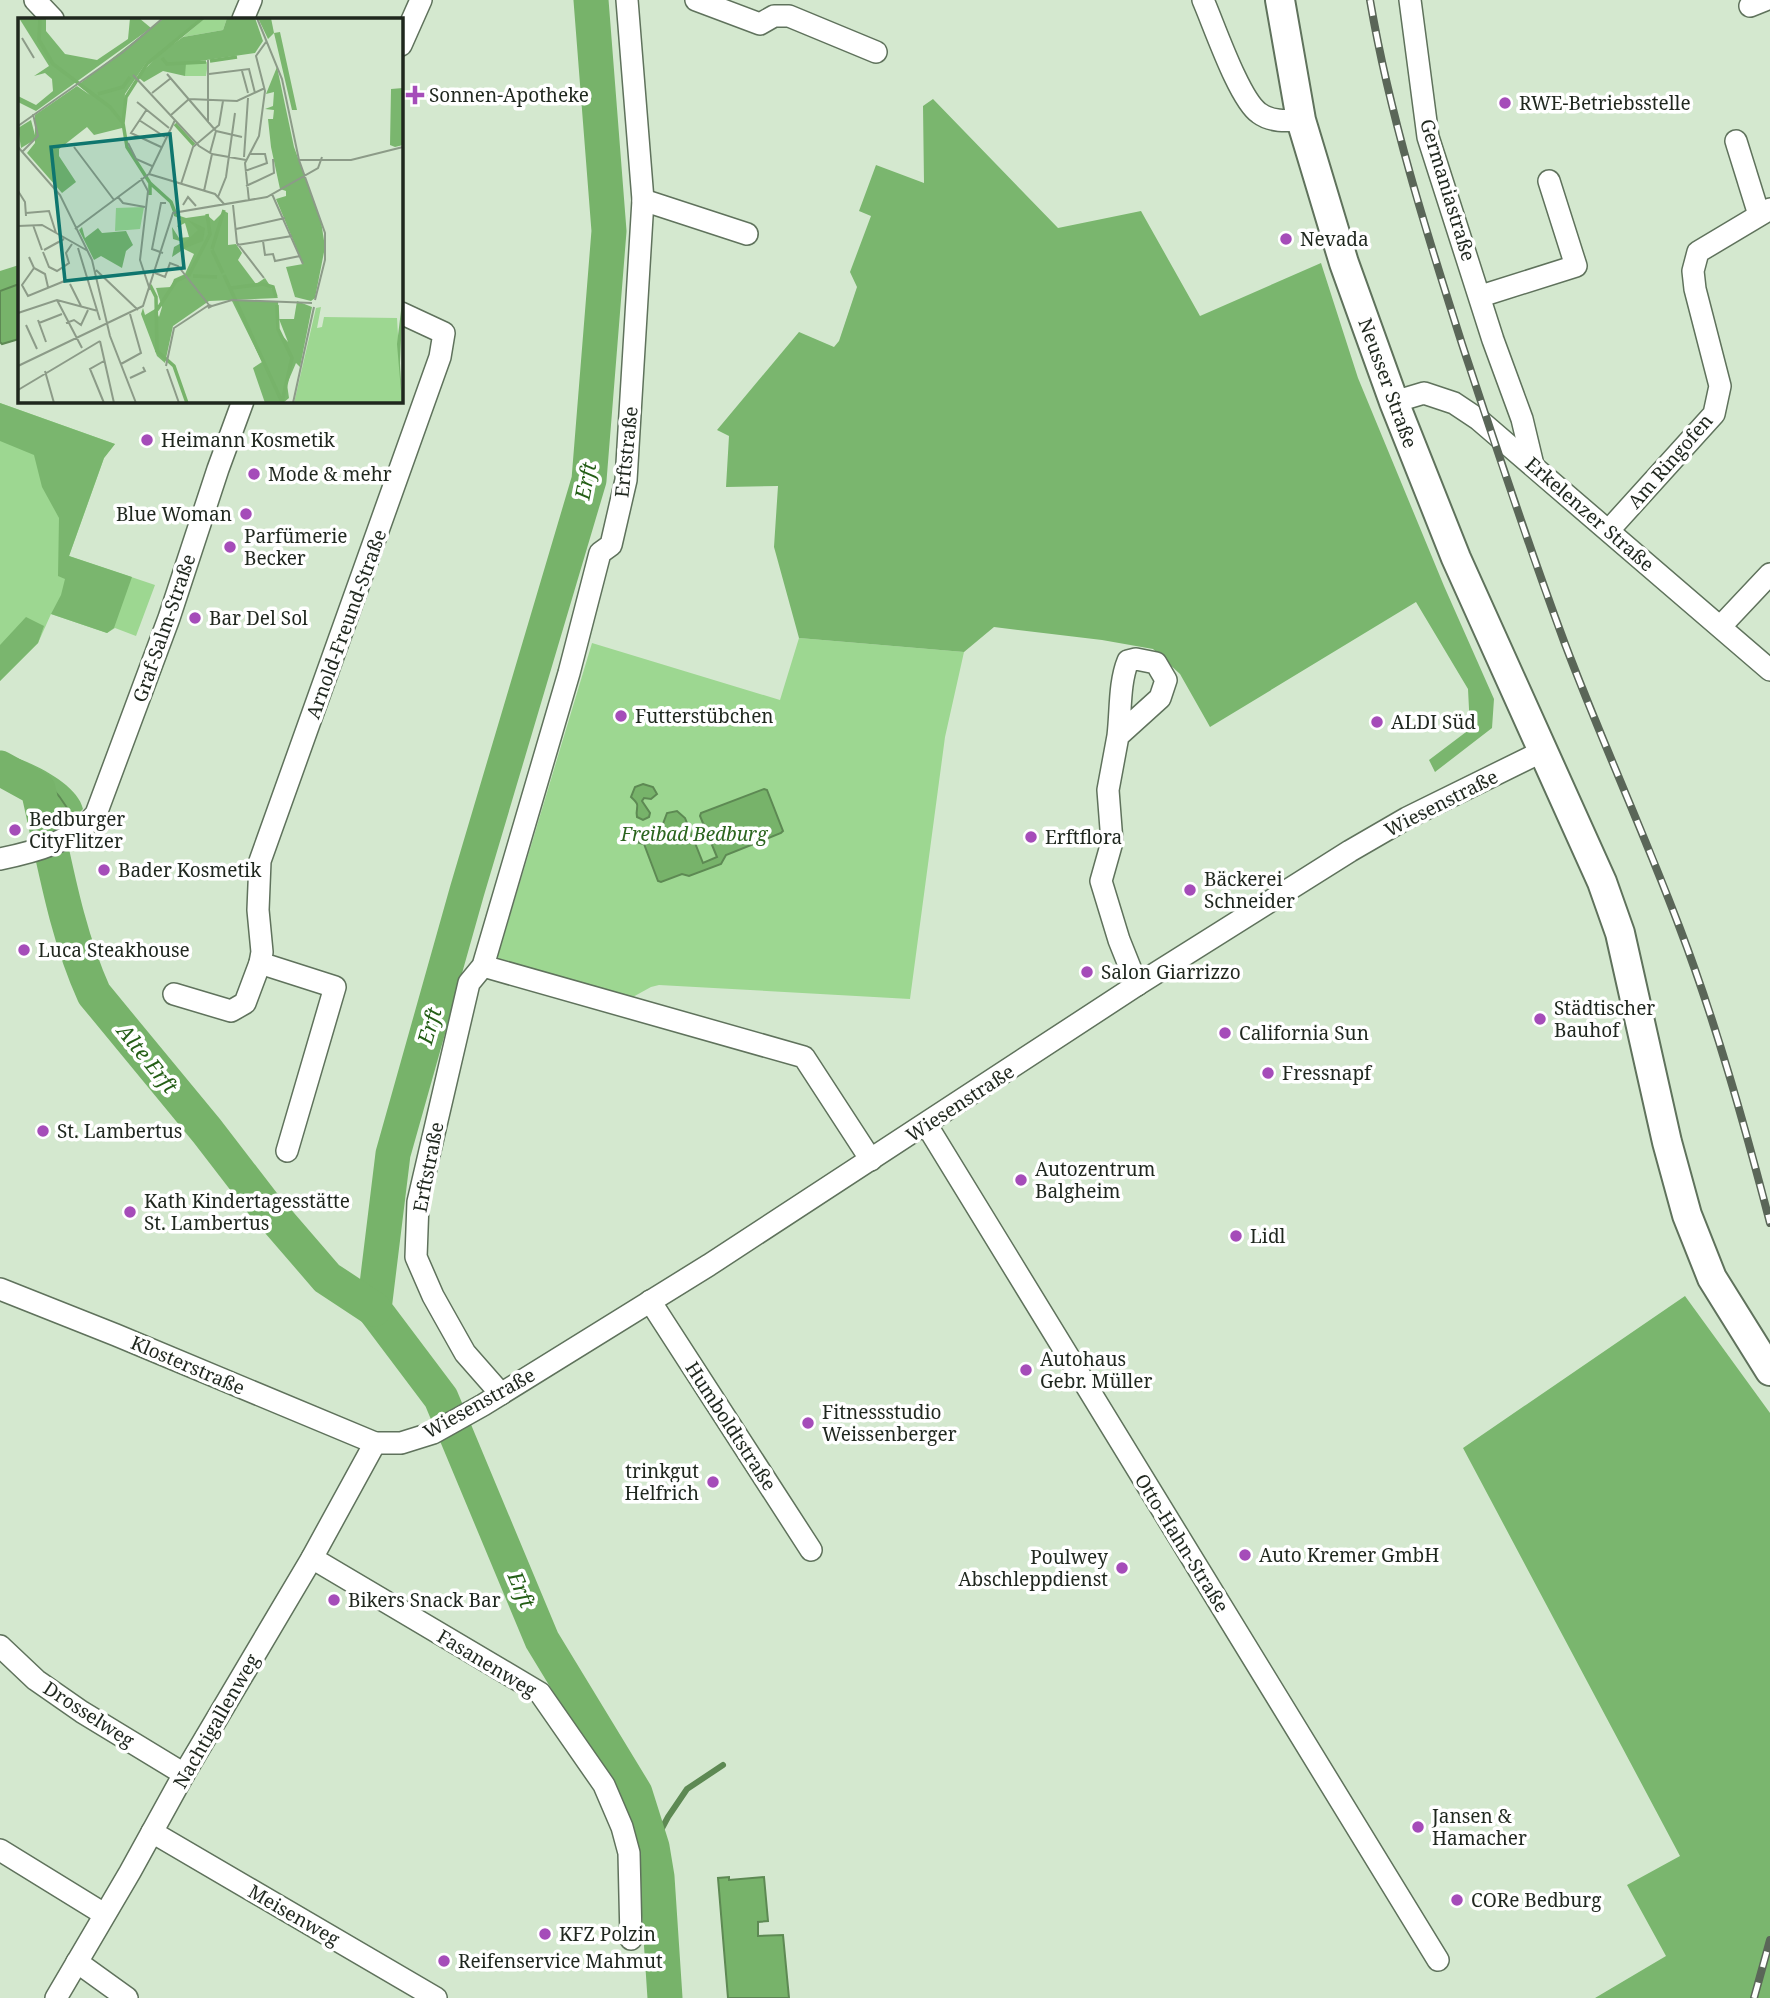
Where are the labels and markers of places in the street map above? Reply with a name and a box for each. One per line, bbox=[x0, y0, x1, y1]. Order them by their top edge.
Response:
place label: Sonnen-Apotheke bbox=[429, 82, 589, 108]
marker: Sonnen-Apotheke bbox=[407, 87, 423, 103]
place label: RWE-Betriebsstelle bbox=[1519, 90, 1691, 116]
marker: RWE-Betriebsstelle bbox=[1497, 95, 1513, 111]
place label: Nevada bbox=[1300, 226, 1369, 252]
marker: Nevada bbox=[1278, 231, 1294, 247]
place label: Heimann Kosmetik bbox=[161, 427, 336, 453]
marker: Heimann Kosmetik bbox=[139, 432, 155, 448]
place label: Mode & mehr bbox=[268, 461, 392, 487]
marker: Mode & mehr bbox=[246, 466, 262, 482]
place label: Blue Woman bbox=[116, 501, 232, 527]
marker: Blue Woman bbox=[238, 506, 254, 522]
place label: Parfümerie Becker bbox=[244, 523, 348, 571]
marker: Parfümerie Becker bbox=[222, 539, 238, 555]
place label: Bar Del Sol bbox=[209, 605, 308, 631]
marker: Bar Del Sol bbox=[187, 610, 203, 626]
place label: Futterstübchen bbox=[635, 703, 774, 729]
marker: Futterstübchen bbox=[613, 708, 629, 724]
place label: ALDI Süd bbox=[1391, 709, 1476, 735]
marker: ALDI Süd bbox=[1369, 714, 1385, 730]
place label: Bedburger CityFlitzer bbox=[29, 806, 125, 854]
marker: Bedburger CityFlitzer bbox=[7, 822, 23, 838]
place label: Erftflora bbox=[1045, 824, 1122, 850]
marker: Erftflora bbox=[1023, 829, 1039, 845]
place label: Bader Kosmetik bbox=[118, 857, 262, 883]
marker: Bader Kosmetik bbox=[96, 862, 112, 878]
place label: Bäckerei Schneider bbox=[1204, 866, 1295, 914]
marker: Bäckerei Schneider bbox=[1182, 882, 1198, 898]
place label: Luca Steakhouse bbox=[38, 937, 190, 963]
marker: Luca Steakhouse bbox=[16, 942, 32, 958]
place label: Salon Giarrizzo bbox=[1101, 959, 1241, 985]
marker: Salon Giarrizzo bbox=[1079, 964, 1095, 980]
place label: Städtischer Bauhof bbox=[1554, 995, 1655, 1043]
marker: Städtischer Bauhof bbox=[1532, 1011, 1548, 1027]
place label: California Sun bbox=[1239, 1020, 1369, 1046]
marker: California Sun bbox=[1217, 1025, 1233, 1041]
place label: Fressnapf bbox=[1282, 1060, 1373, 1086]
marker: Fressnapf bbox=[1260, 1065, 1276, 1081]
place label: St. Lambertus bbox=[57, 1118, 182, 1144]
marker: St. Lambertus bbox=[35, 1123, 51, 1139]
place label: Autozentrum Balgheim bbox=[1035, 1156, 1156, 1204]
marker: Autozentrum Balgheim bbox=[1013, 1172, 1029, 1188]
place label: Kath Kindertagesstätte St. Lambertus bbox=[144, 1188, 350, 1236]
marker: Kath Kindertagesstätte St. Lambertus bbox=[122, 1204, 138, 1220]
place label: Lidl bbox=[1250, 1223, 1286, 1249]
marker: Lidl bbox=[1228, 1228, 1244, 1244]
place label: Autohaus Gebr. Müller bbox=[1040, 1346, 1152, 1394]
marker: Autohaus Gebr. Müller bbox=[1018, 1362, 1034, 1378]
place label: Fitnessstudio Weissenberger bbox=[822, 1399, 957, 1447]
marker: Fitnessstudio Weissenberger bbox=[800, 1415, 816, 1431]
place label: trinkgut Helfrich bbox=[624, 1458, 699, 1506]
marker: trinkgut Helfrich bbox=[705, 1474, 721, 1490]
place label: Auto Kremer GmbH bbox=[1259, 1542, 1439, 1568]
place label: Poulwey Abschleppdienst bbox=[958, 1544, 1108, 1592]
marker: Auto Kremer GmbH bbox=[1237, 1547, 1253, 1563]
marker: Poulwey Abschleppdienst bbox=[1114, 1560, 1130, 1576]
place label: Bikers Snack Bar bbox=[348, 1587, 501, 1613]
marker: Bikers Snack Bar bbox=[326, 1592, 342, 1608]
place label: Jansen & Hamacher bbox=[1431, 1803, 1527, 1851]
marker: Jansen & Hamacher bbox=[1410, 1819, 1426, 1835]
place label: CORe Bedburg bbox=[1471, 1887, 1602, 1913]
marker: CORe Bedburg bbox=[1449, 1892, 1465, 1908]
place label: KFZ Polzin bbox=[559, 1921, 656, 1947]
marker: KFZ Polzin bbox=[537, 1926, 553, 1942]
place label: Reifenservice Mahmut bbox=[458, 1948, 663, 1974]
marker: Reifenservice Mahmut bbox=[436, 1953, 452, 1969]

